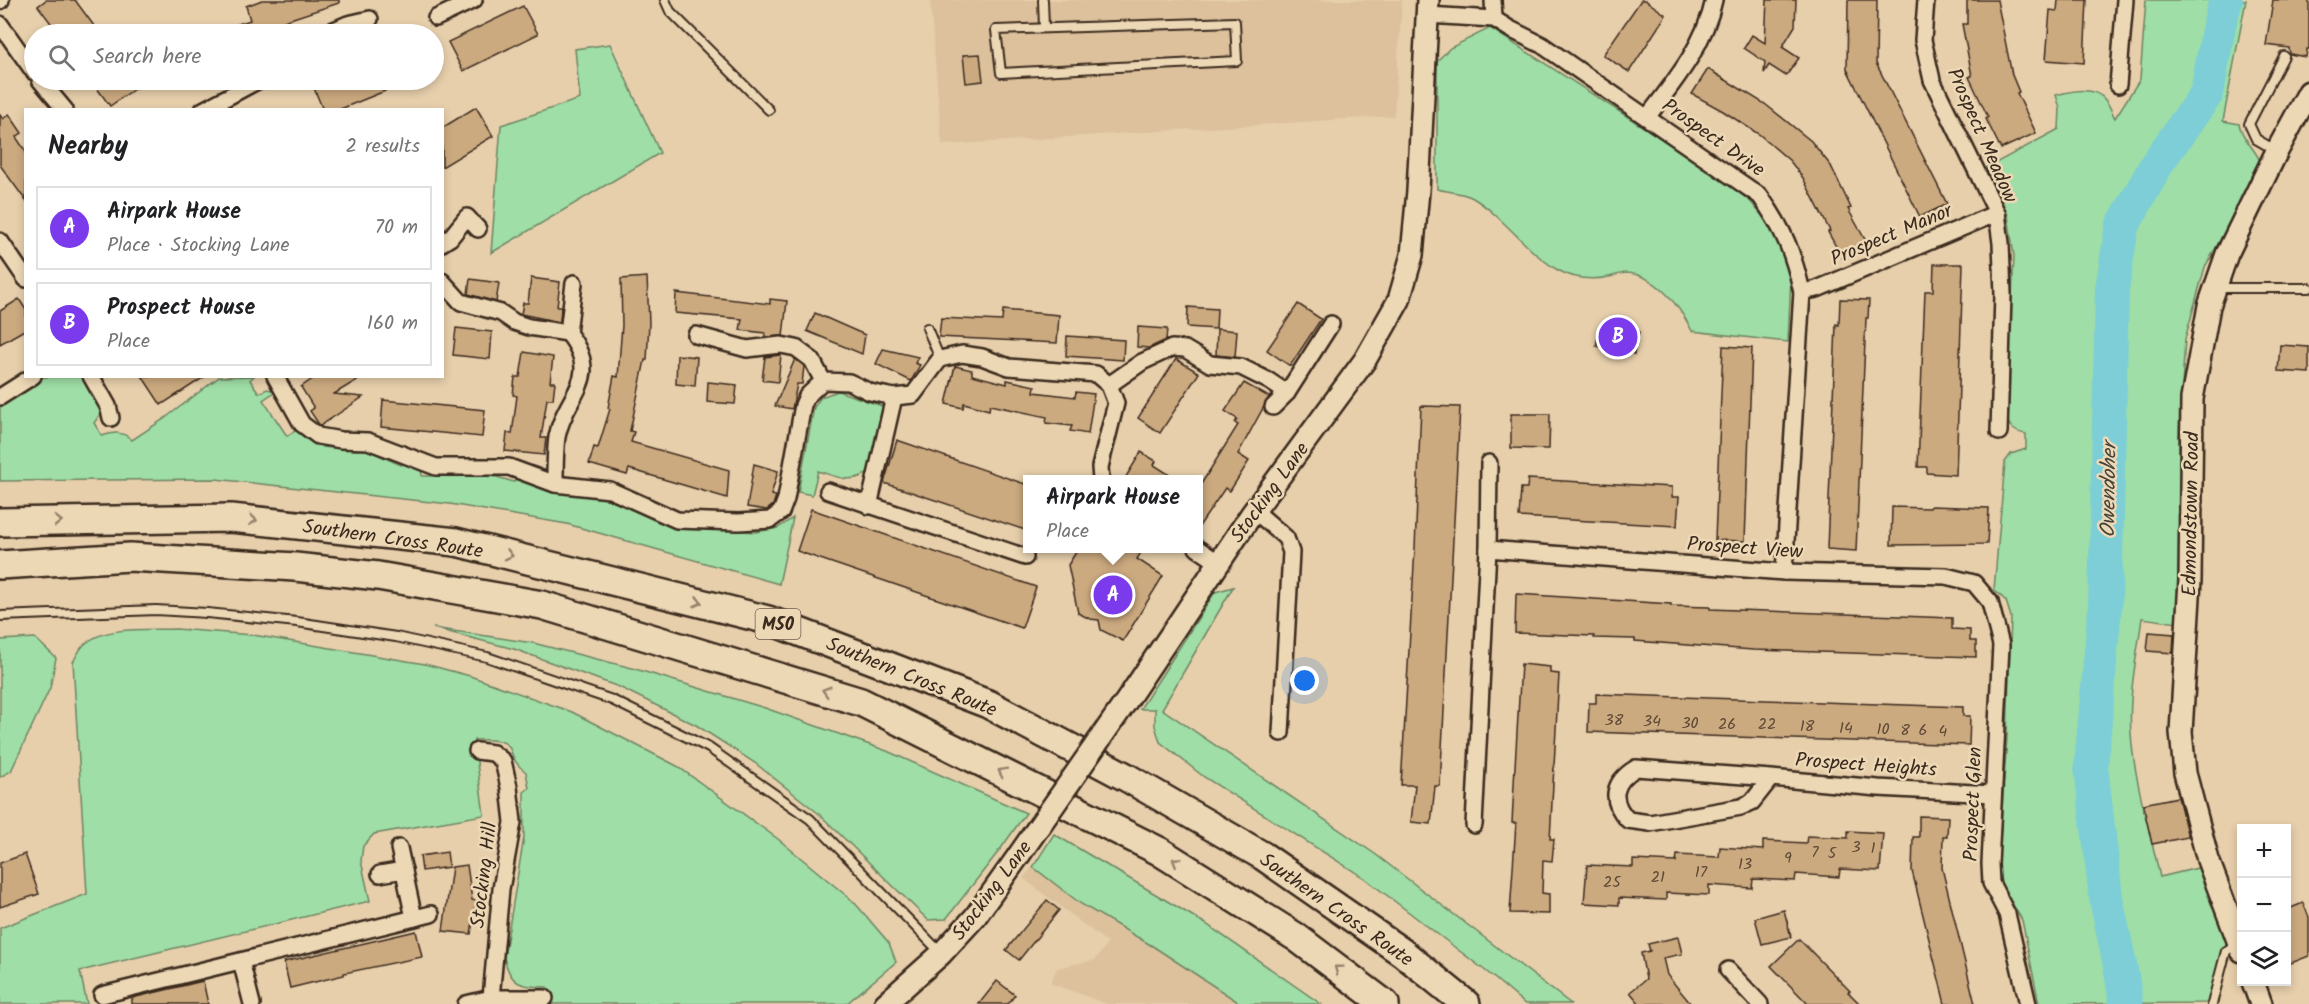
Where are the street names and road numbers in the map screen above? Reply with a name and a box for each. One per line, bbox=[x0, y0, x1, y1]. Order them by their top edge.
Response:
street label: Prospect Meadow bbox=[1937, 63, 2025, 209]
street label: Prospect Drive bbox=[1655, 91, 1771, 186]
street label: Prospect Manor bbox=[1826, 195, 1959, 276]
street label: Edmondstown Road bbox=[2175, 430, 2209, 597]
street label: Stocking Lane bbox=[1223, 436, 1318, 551]
street label: Southern Cross Route bbox=[300, 511, 485, 568]
street label: Prospect View bbox=[1686, 529, 1804, 569]
road number: M50 bbox=[756, 609, 800, 639]
street label: Southern Cross Route bbox=[821, 629, 1002, 727]
street label: Prospect Heights bbox=[1794, 745, 1938, 787]
street label: Prospect Glen bbox=[1956, 746, 1992, 862]
street label: Stocking Hill bbox=[463, 820, 507, 930]
street label: Stocking Lane bbox=[944, 834, 1041, 948]
street label: Southern Cross Route bbox=[1252, 845, 1420, 976]

